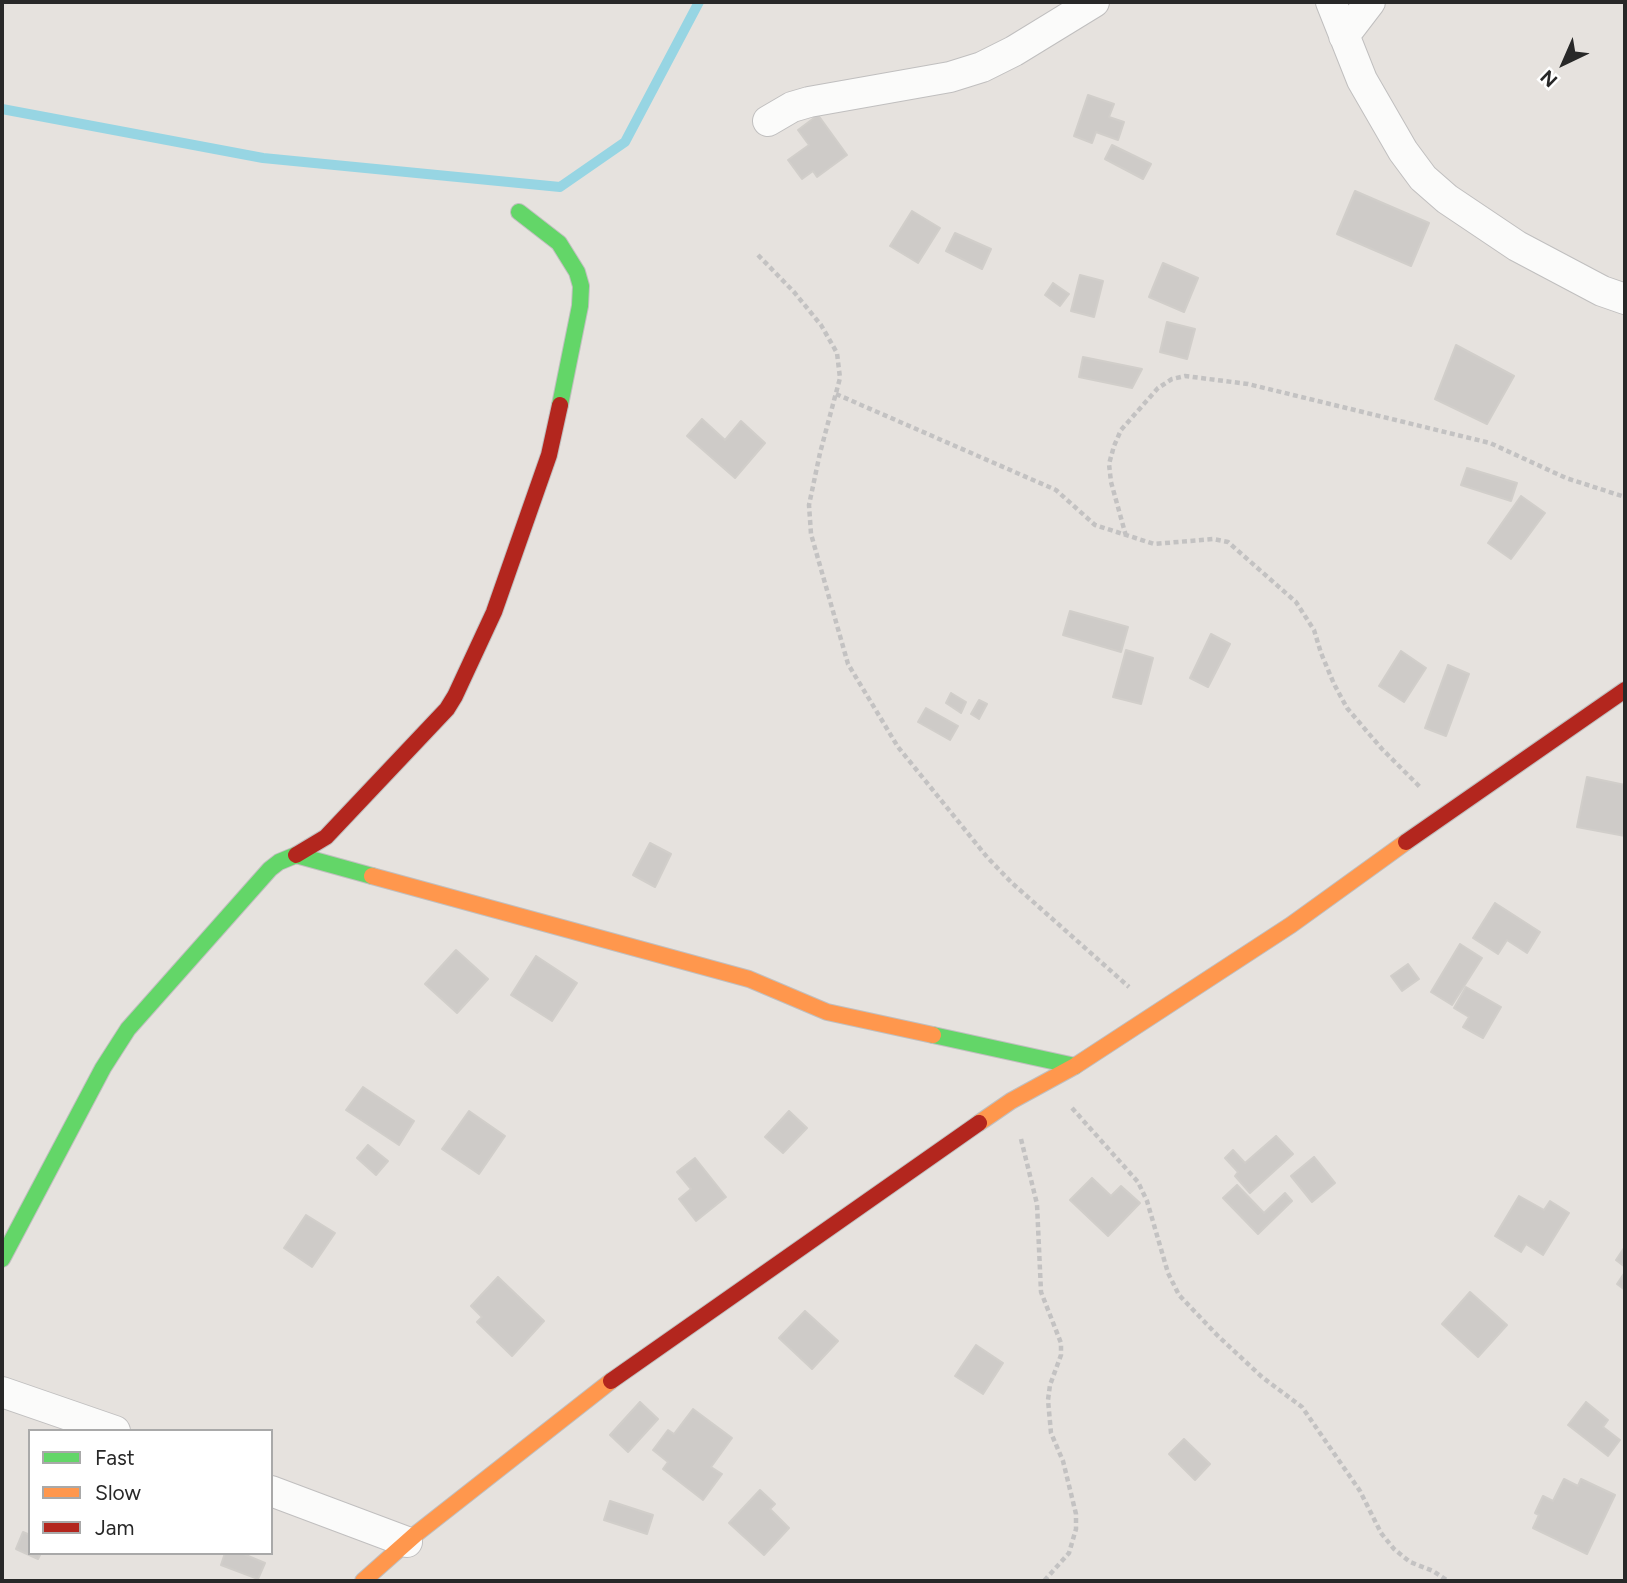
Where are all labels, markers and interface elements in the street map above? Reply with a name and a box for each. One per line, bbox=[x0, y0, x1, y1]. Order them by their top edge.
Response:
north arrow bbox=[1529, 28, 1599, 98]
text: N bbox=[1536, 65, 1562, 92]
legend bbox=[28, 1429, 273, 1555]
text: Fast bbox=[95, 1445, 135, 1470]
text: Slow bbox=[95, 1480, 141, 1505]
text: Jam bbox=[95, 1515, 134, 1540]

